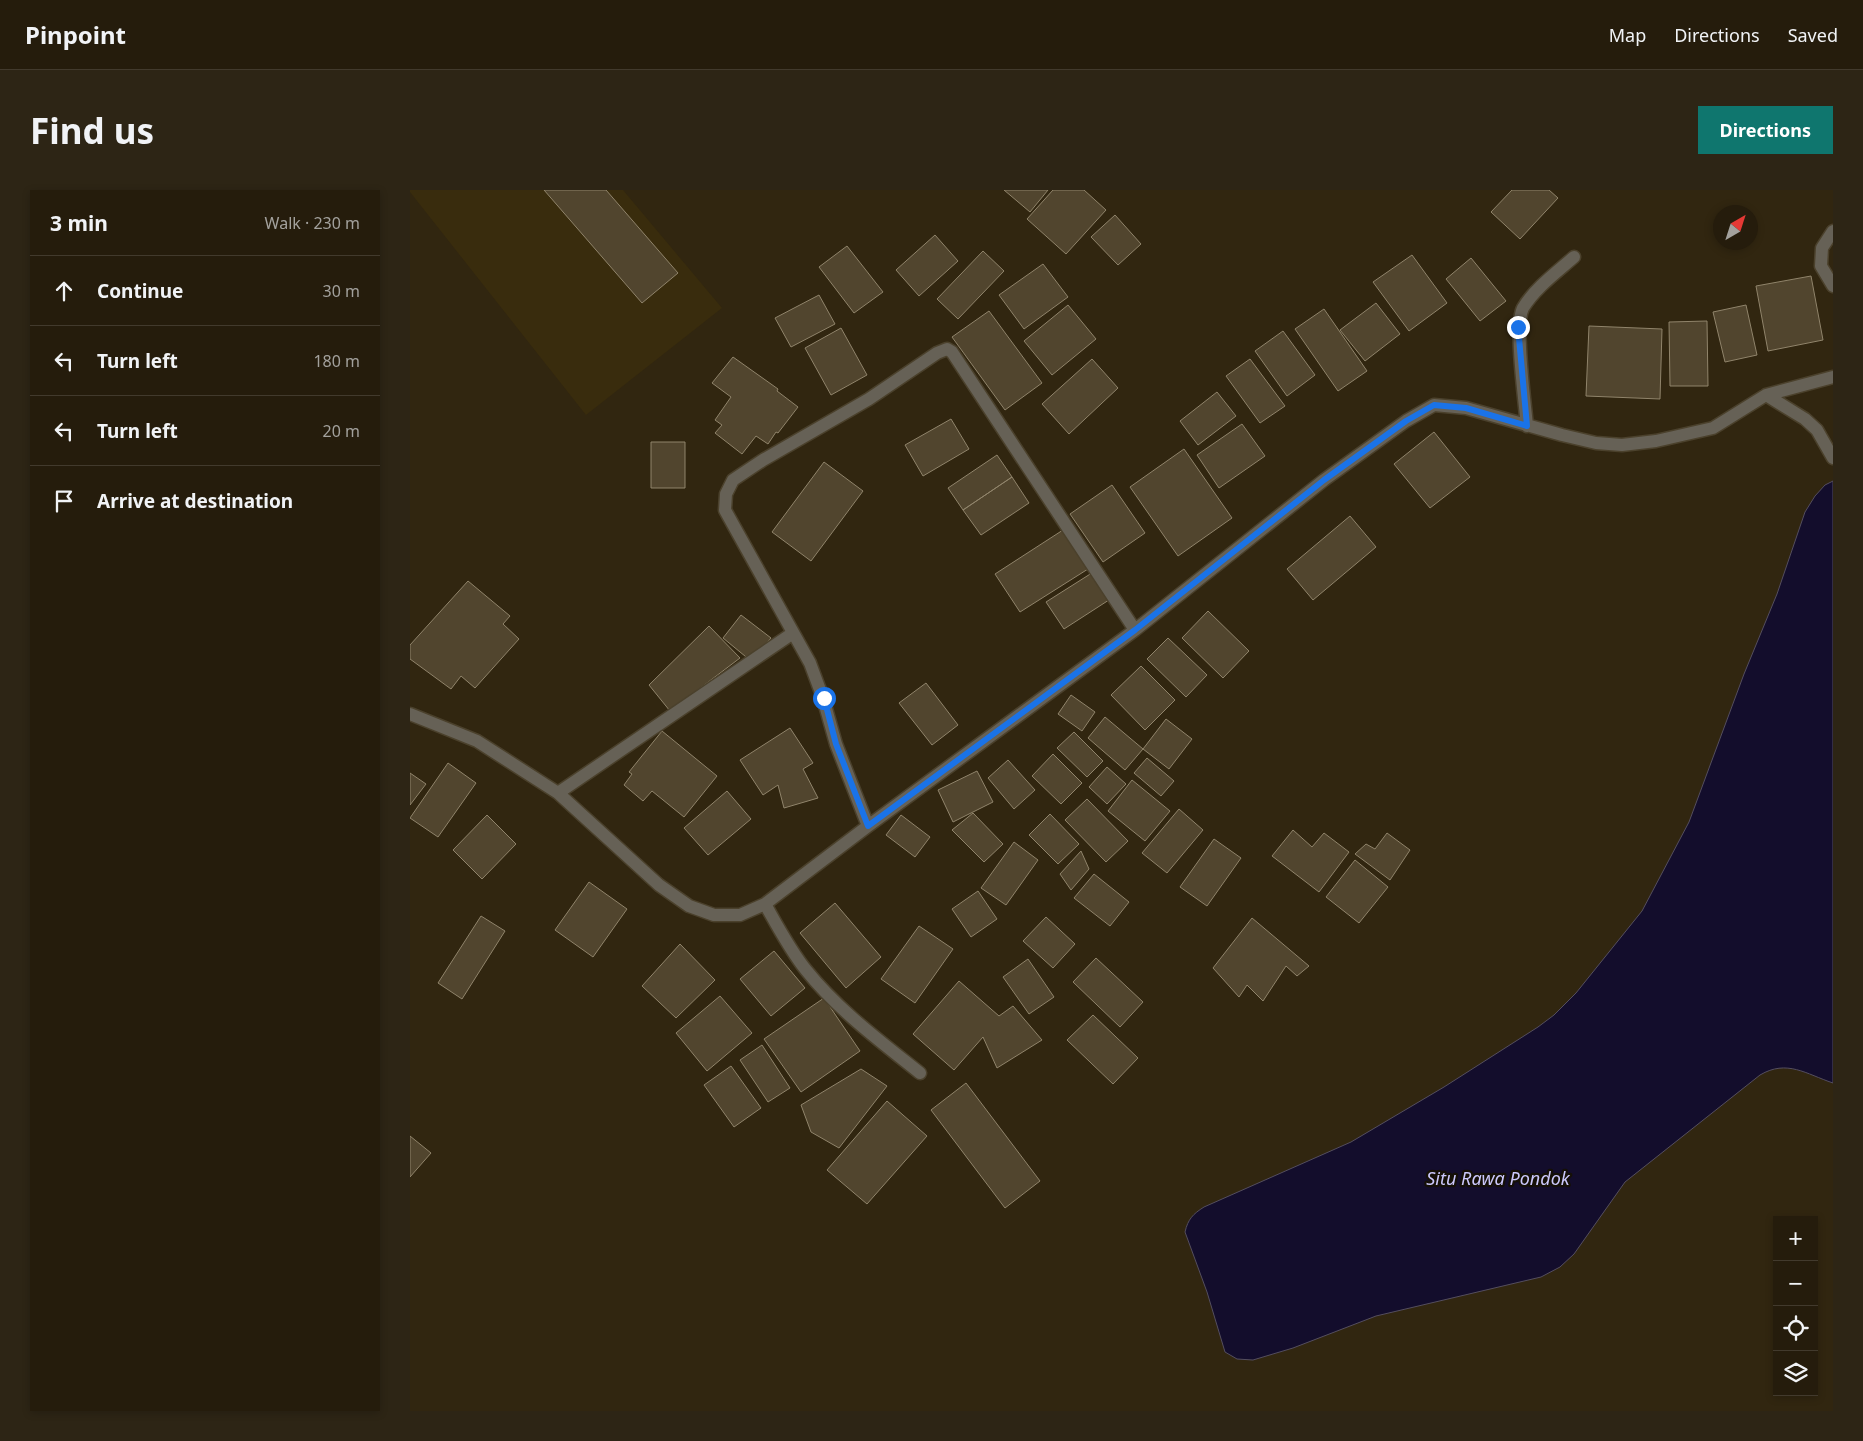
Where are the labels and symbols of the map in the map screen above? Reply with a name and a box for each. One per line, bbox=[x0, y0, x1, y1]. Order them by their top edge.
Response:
north arrow bbox=[1713, 205, 1758, 250]
route end bbox=[1507, 316, 1530, 339]
route start bbox=[813, 687, 836, 710]
water label: Situ Rawa Pondok bbox=[1426, 1166, 1571, 1190]

